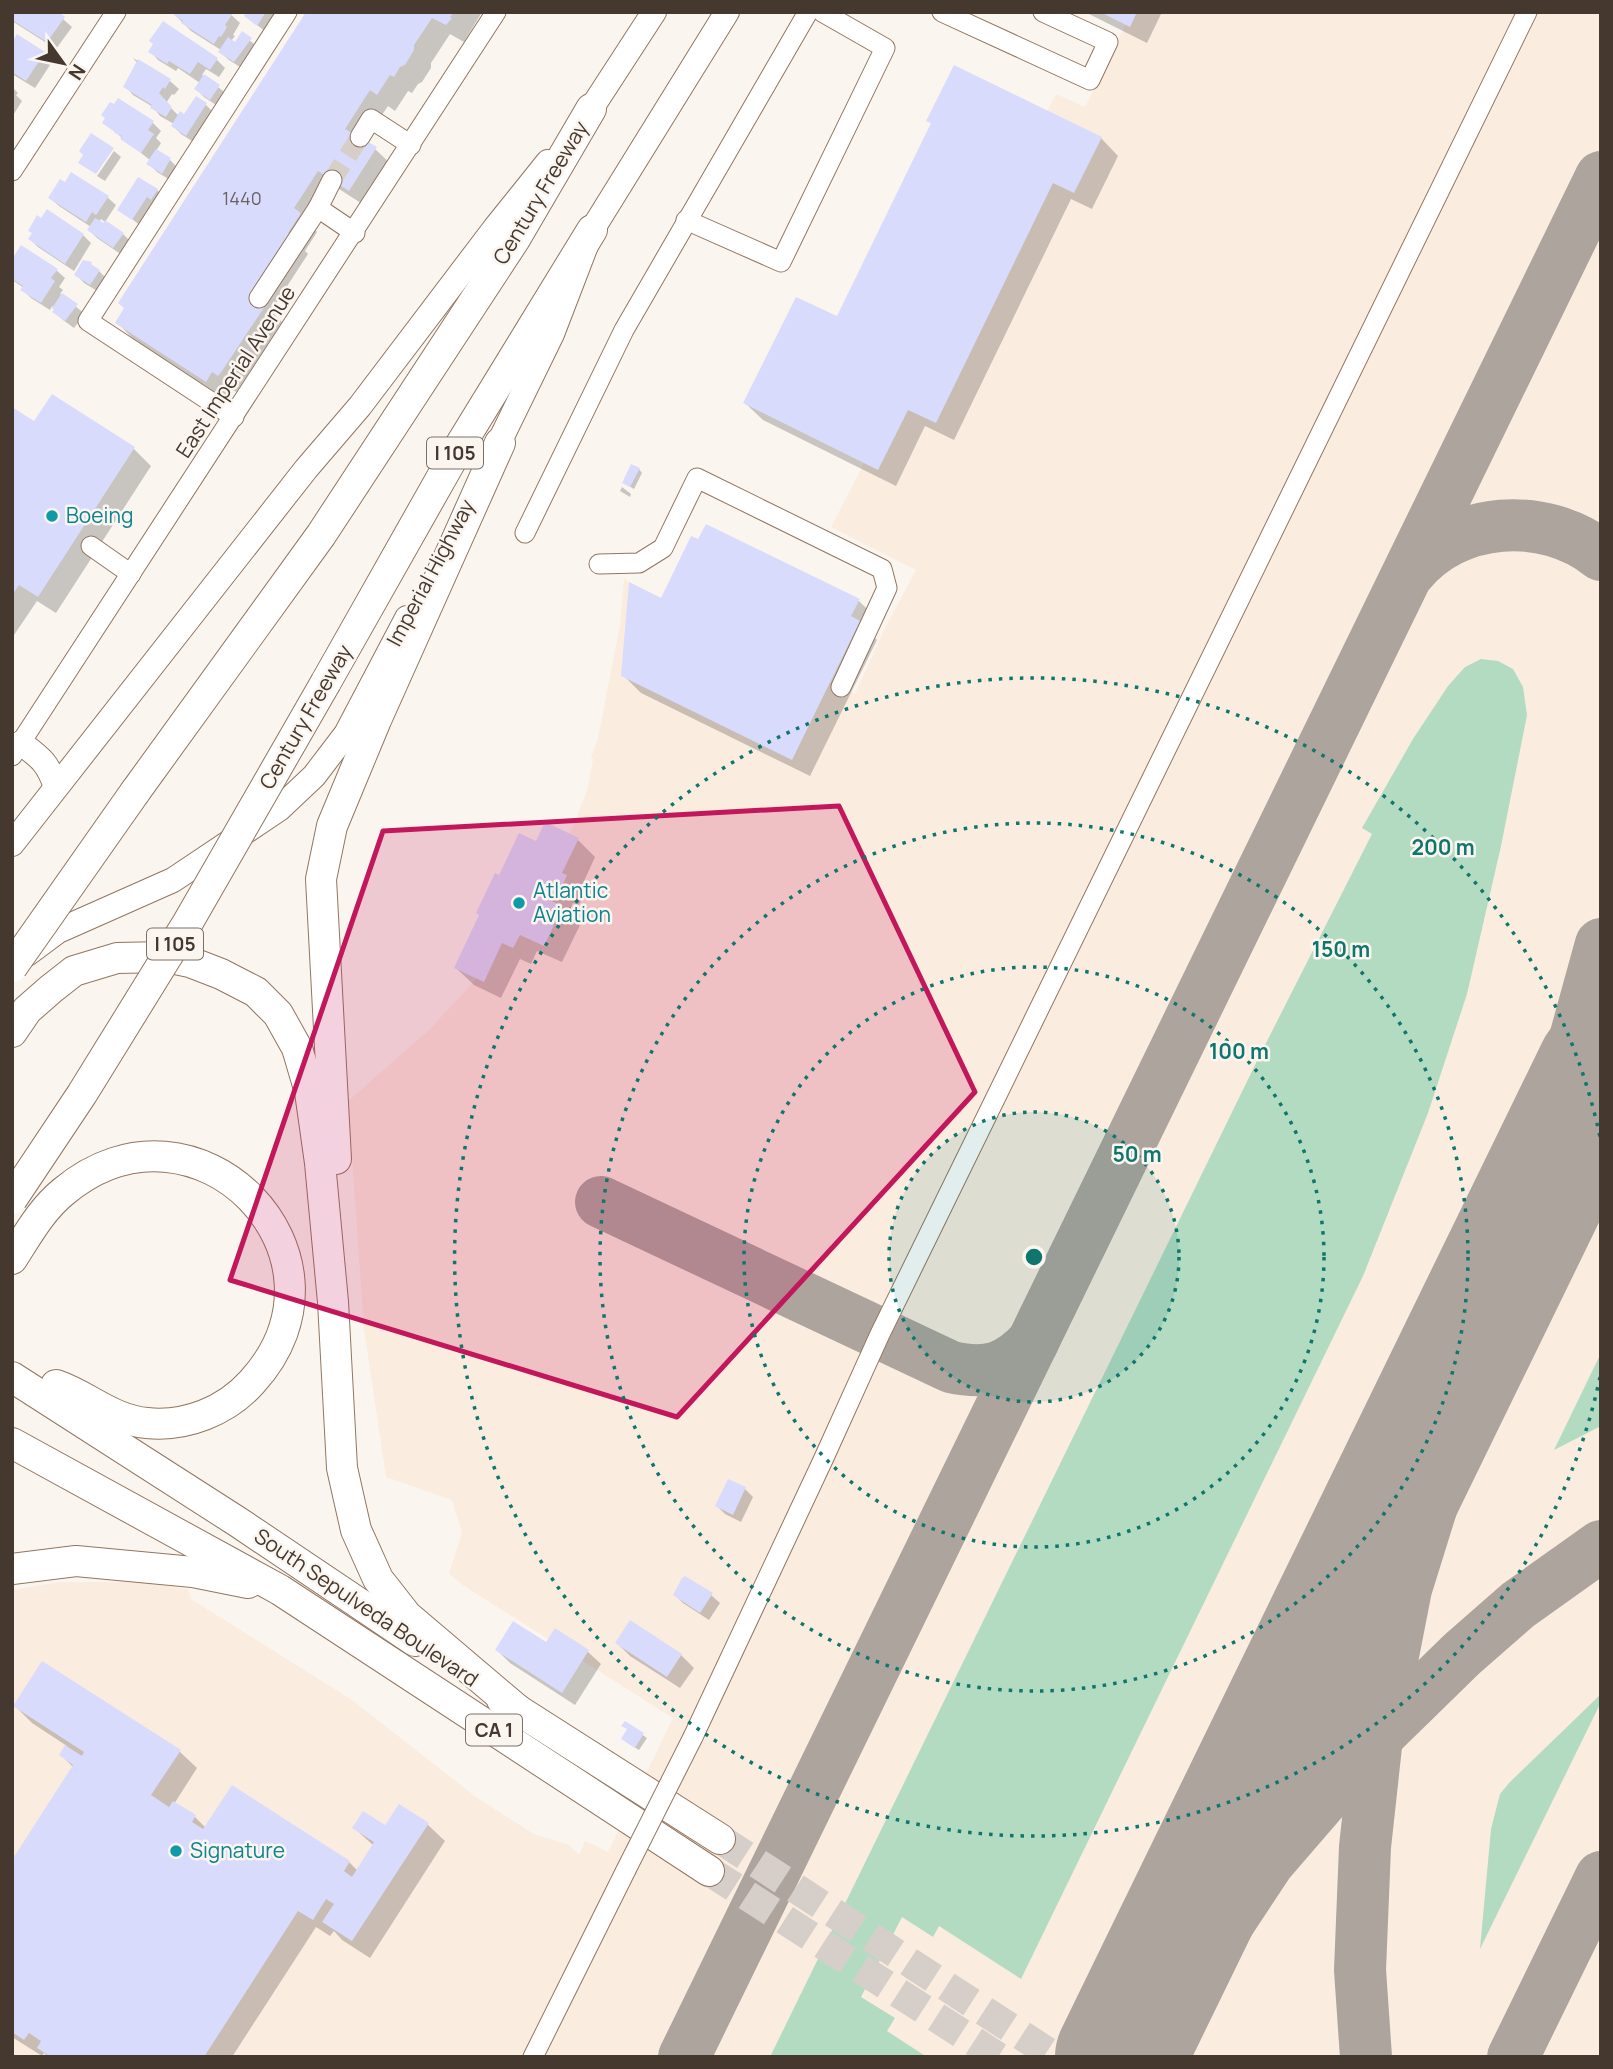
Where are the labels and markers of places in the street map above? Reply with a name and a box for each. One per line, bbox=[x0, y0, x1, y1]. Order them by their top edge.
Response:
place label: Boeing bbox=[66, 501, 133, 529]
marker: Boeing bbox=[44, 508, 60, 524]
place label: Atlantic Aviation bbox=[533, 876, 611, 928]
marker: Atlantic Aviation bbox=[511, 895, 527, 911]
centre of rings bbox=[1022, 1245, 1046, 1269]
place label: Signature bbox=[190, 1836, 285, 1864]
marker: Signature bbox=[168, 1843, 184, 1859]

